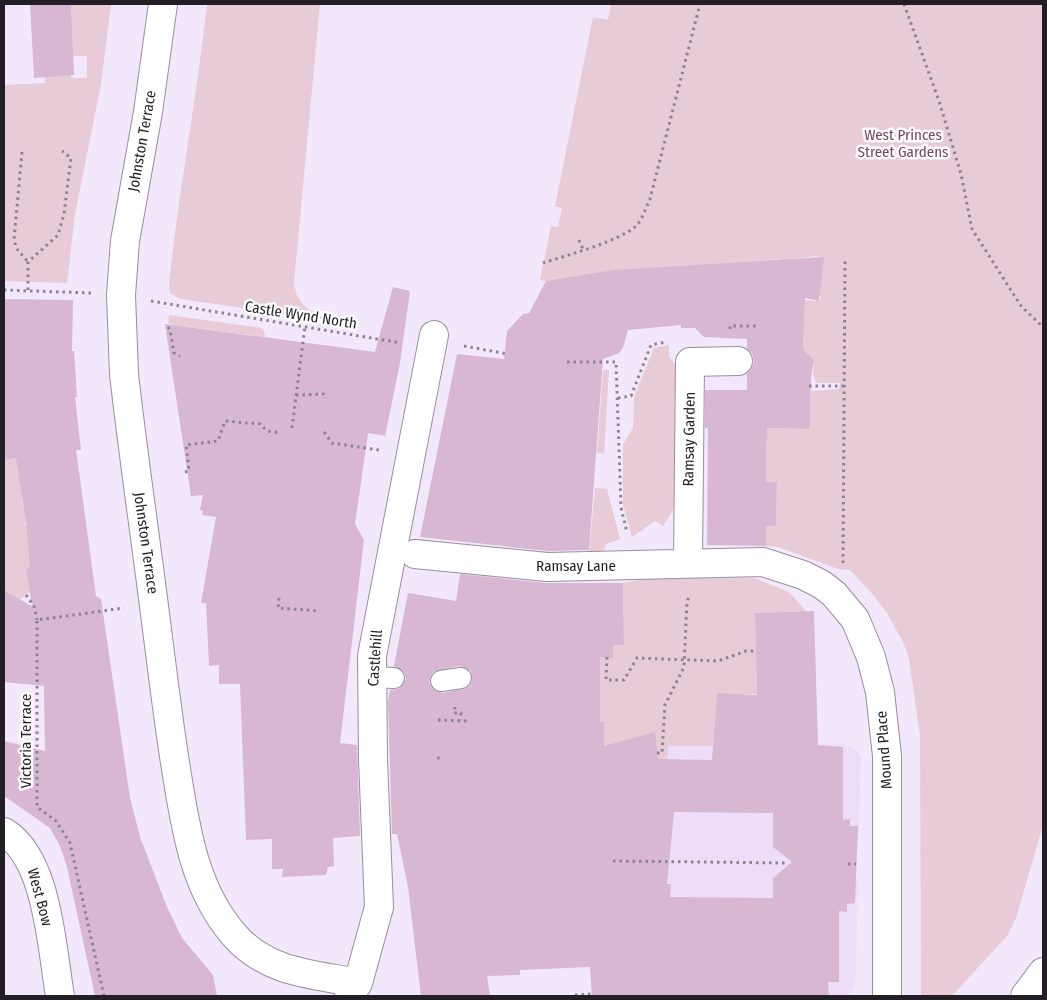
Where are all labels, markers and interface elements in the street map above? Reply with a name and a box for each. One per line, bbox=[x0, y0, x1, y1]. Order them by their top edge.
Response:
street label: Johnston Terrace bbox=[124, 89, 160, 193]
park label: West Princes Street Gardens bbox=[858, 126, 948, 161]
street label: Castle Wynd North bbox=[244, 297, 358, 333]
street label: Ramsay Garden bbox=[679, 392, 699, 486]
street label: Johnston Terrace bbox=[130, 491, 162, 595]
street label: Ramsay Lane bbox=[536, 557, 616, 575]
street label: Castlehill bbox=[364, 629, 386, 687]
street label: Victoria Terrace bbox=[17, 694, 35, 788]
street label: Mound Place bbox=[872, 710, 896, 790]
street label: West Bow bbox=[24, 866, 56, 928]

